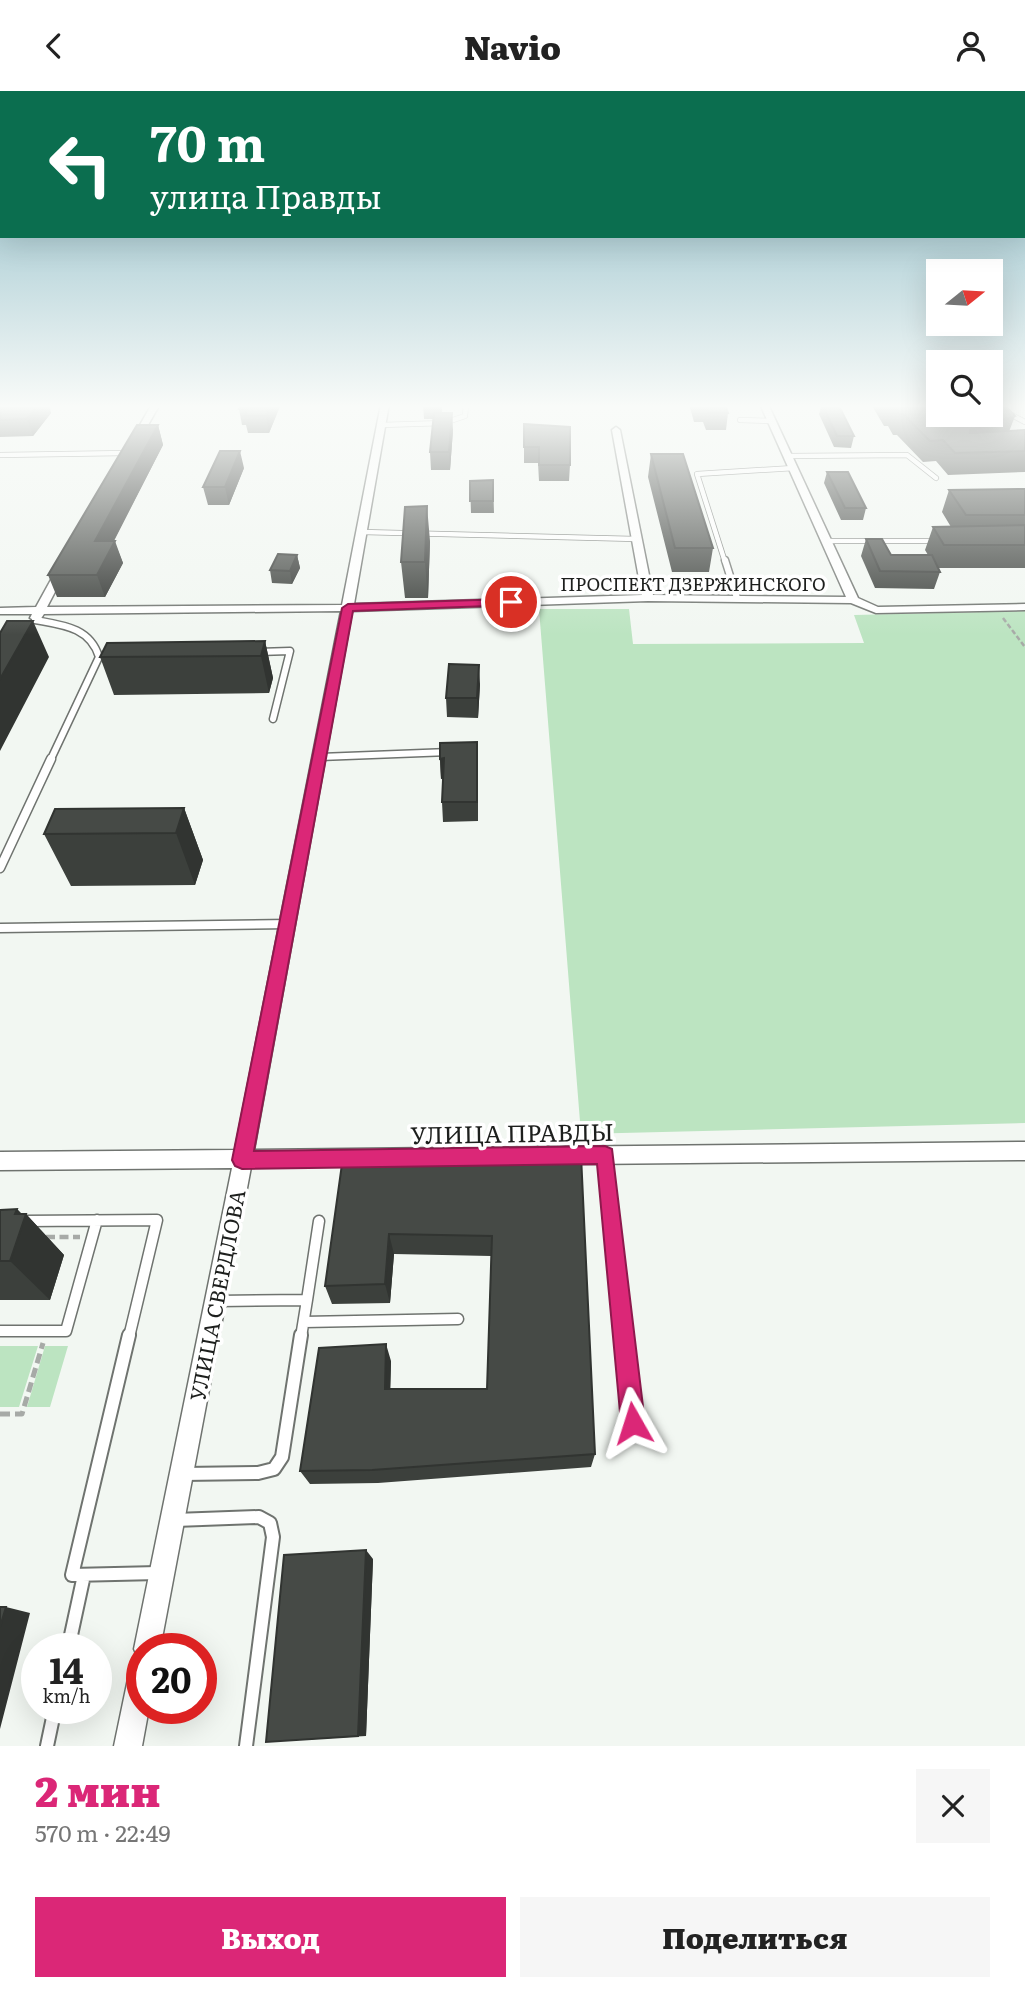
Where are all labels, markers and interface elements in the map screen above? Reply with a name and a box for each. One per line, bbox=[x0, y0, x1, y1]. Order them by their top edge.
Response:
text: Navio bbox=[464, 22, 561, 70]
icon: back bbox=[35, 27, 73, 65]
icon: person bbox=[952, 27, 990, 65]
text: 70 m bbox=[150, 104, 265, 177]
icon: left bbox=[35, 119, 126, 210]
text: улица Правды bbox=[150, 171, 382, 219]
north arrow bbox=[926, 259, 1003, 336]
map controls bbox=[926, 259, 1003, 427]
button: search bbox=[926, 350, 1003, 427]
street label: ПРОСПЕКТ ДЗЕРЖИНСКОГО bbox=[560, 570, 826, 597]
pin bbox=[481, 572, 541, 632]
icon: arrive bbox=[492, 583, 530, 621]
street label: УЛИЦА ПРАВДЫ bbox=[410, 1113, 614, 1151]
street label: УЛИЦА СВЕРДЛОВА bbox=[180, 1186, 252, 1403]
position arrow bbox=[596, 1386, 670, 1460]
speed limit sign: 20 bbox=[126, 1633, 217, 1724]
text: 14 bbox=[49, 1643, 84, 1695]
text: km/h bbox=[43, 1682, 90, 1709]
text: 2 мин bbox=[35, 1758, 161, 1820]
button: close bbox=[916, 1769, 990, 1843]
text: 570 m · 22:49 bbox=[35, 1815, 171, 1849]
button: Выход bbox=[35, 1897, 506, 1977]
button: Поделиться bbox=[520, 1897, 990, 1977]

